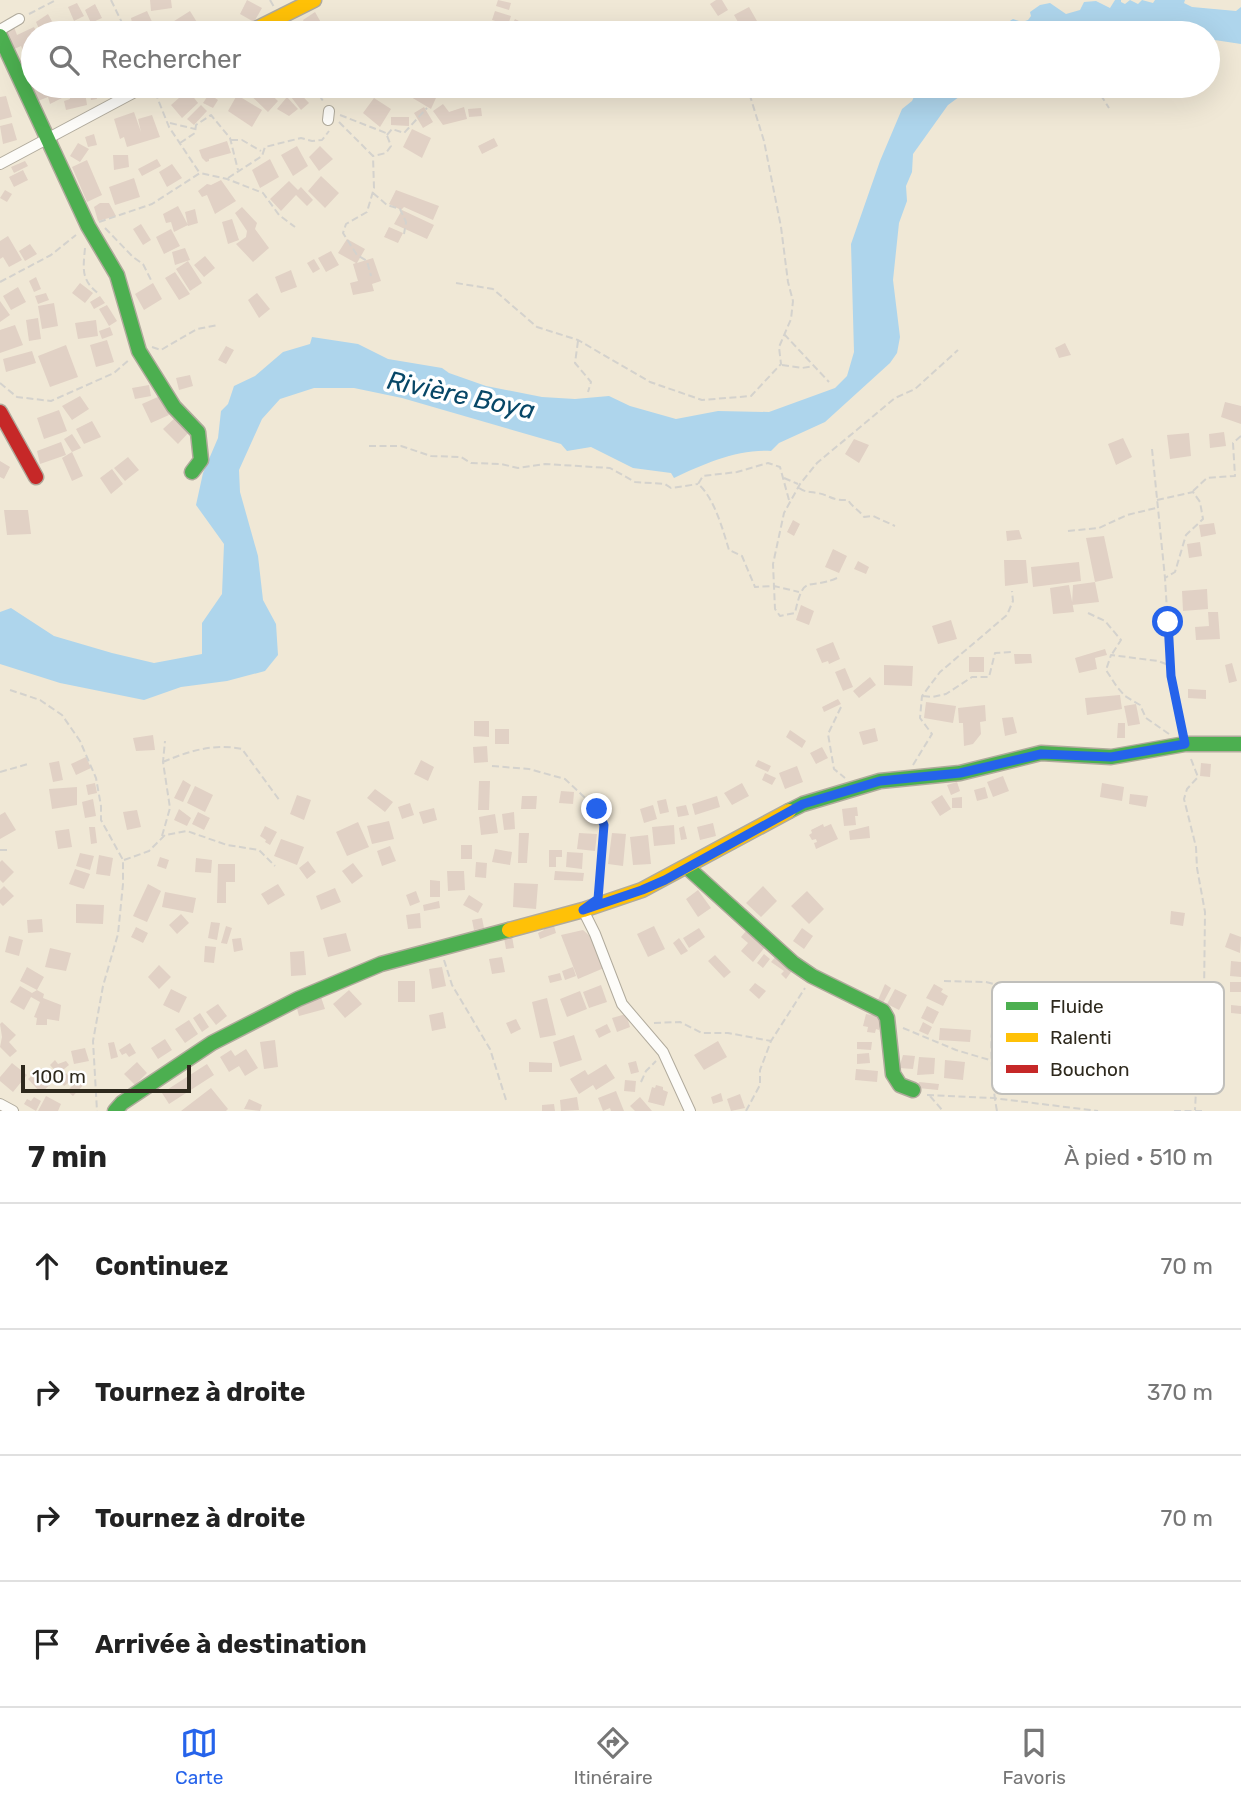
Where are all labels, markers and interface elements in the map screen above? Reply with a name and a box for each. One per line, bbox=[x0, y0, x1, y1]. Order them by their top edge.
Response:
search box bbox=[21, 21, 1220, 98]
icon: search bbox=[45, 41, 83, 79]
text: Rechercher bbox=[101, 44, 241, 75]
water label: Rivière Boya bbox=[384, 365, 538, 426]
route start bbox=[1152, 606, 1183, 637]
route end bbox=[581, 793, 612, 824]
legend bbox=[992, 982, 1224, 1094]
text: Fluide bbox=[1050, 995, 1104, 1018]
text: Ralenti bbox=[1050, 1026, 1112, 1049]
text: Bouchon bbox=[1050, 1058, 1130, 1081]
scale bar bbox=[21, 1062, 191, 1094]
text: 100 m bbox=[32, 1065, 86, 1088]
text: 7 min bbox=[28, 1139, 107, 1175]
text: À pied · 510 m bbox=[1064, 1143, 1213, 1171]
icon: ahead bbox=[28, 1247, 66, 1285]
text: Continuez bbox=[95, 1251, 228, 1282]
text: 70 m bbox=[1161, 1252, 1213, 1280]
icon: right bbox=[28, 1373, 66, 1411]
text: Tournez à droite bbox=[95, 1377, 305, 1408]
text: 370 m bbox=[1147, 1378, 1213, 1406]
icon: right bbox=[28, 1499, 66, 1537]
text: Tournez à droite bbox=[95, 1503, 305, 1534]
text: 70 m bbox=[1161, 1504, 1213, 1532]
icon: arrive bbox=[28, 1625, 66, 1663]
text: Arrivée à destination bbox=[95, 1629, 367, 1660]
tab: Carte bbox=[175, 1724, 223, 1789]
tab: Itinéraire bbox=[573, 1724, 653, 1789]
tab: Favoris bbox=[1003, 1724, 1066, 1789]

